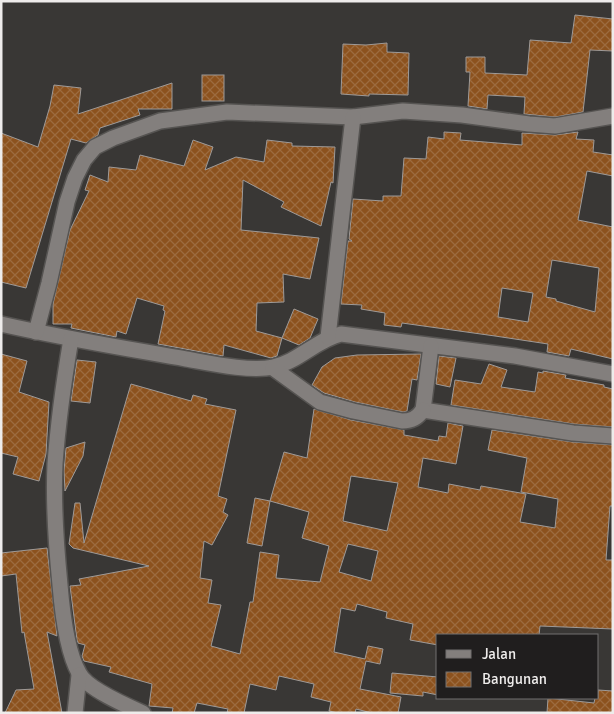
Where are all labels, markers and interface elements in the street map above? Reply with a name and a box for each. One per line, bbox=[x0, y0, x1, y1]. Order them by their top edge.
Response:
legend bbox=[436, 634, 599, 699]
text: Jalan bbox=[482, 645, 516, 663]
text: Bangunan bbox=[482, 670, 547, 688]

